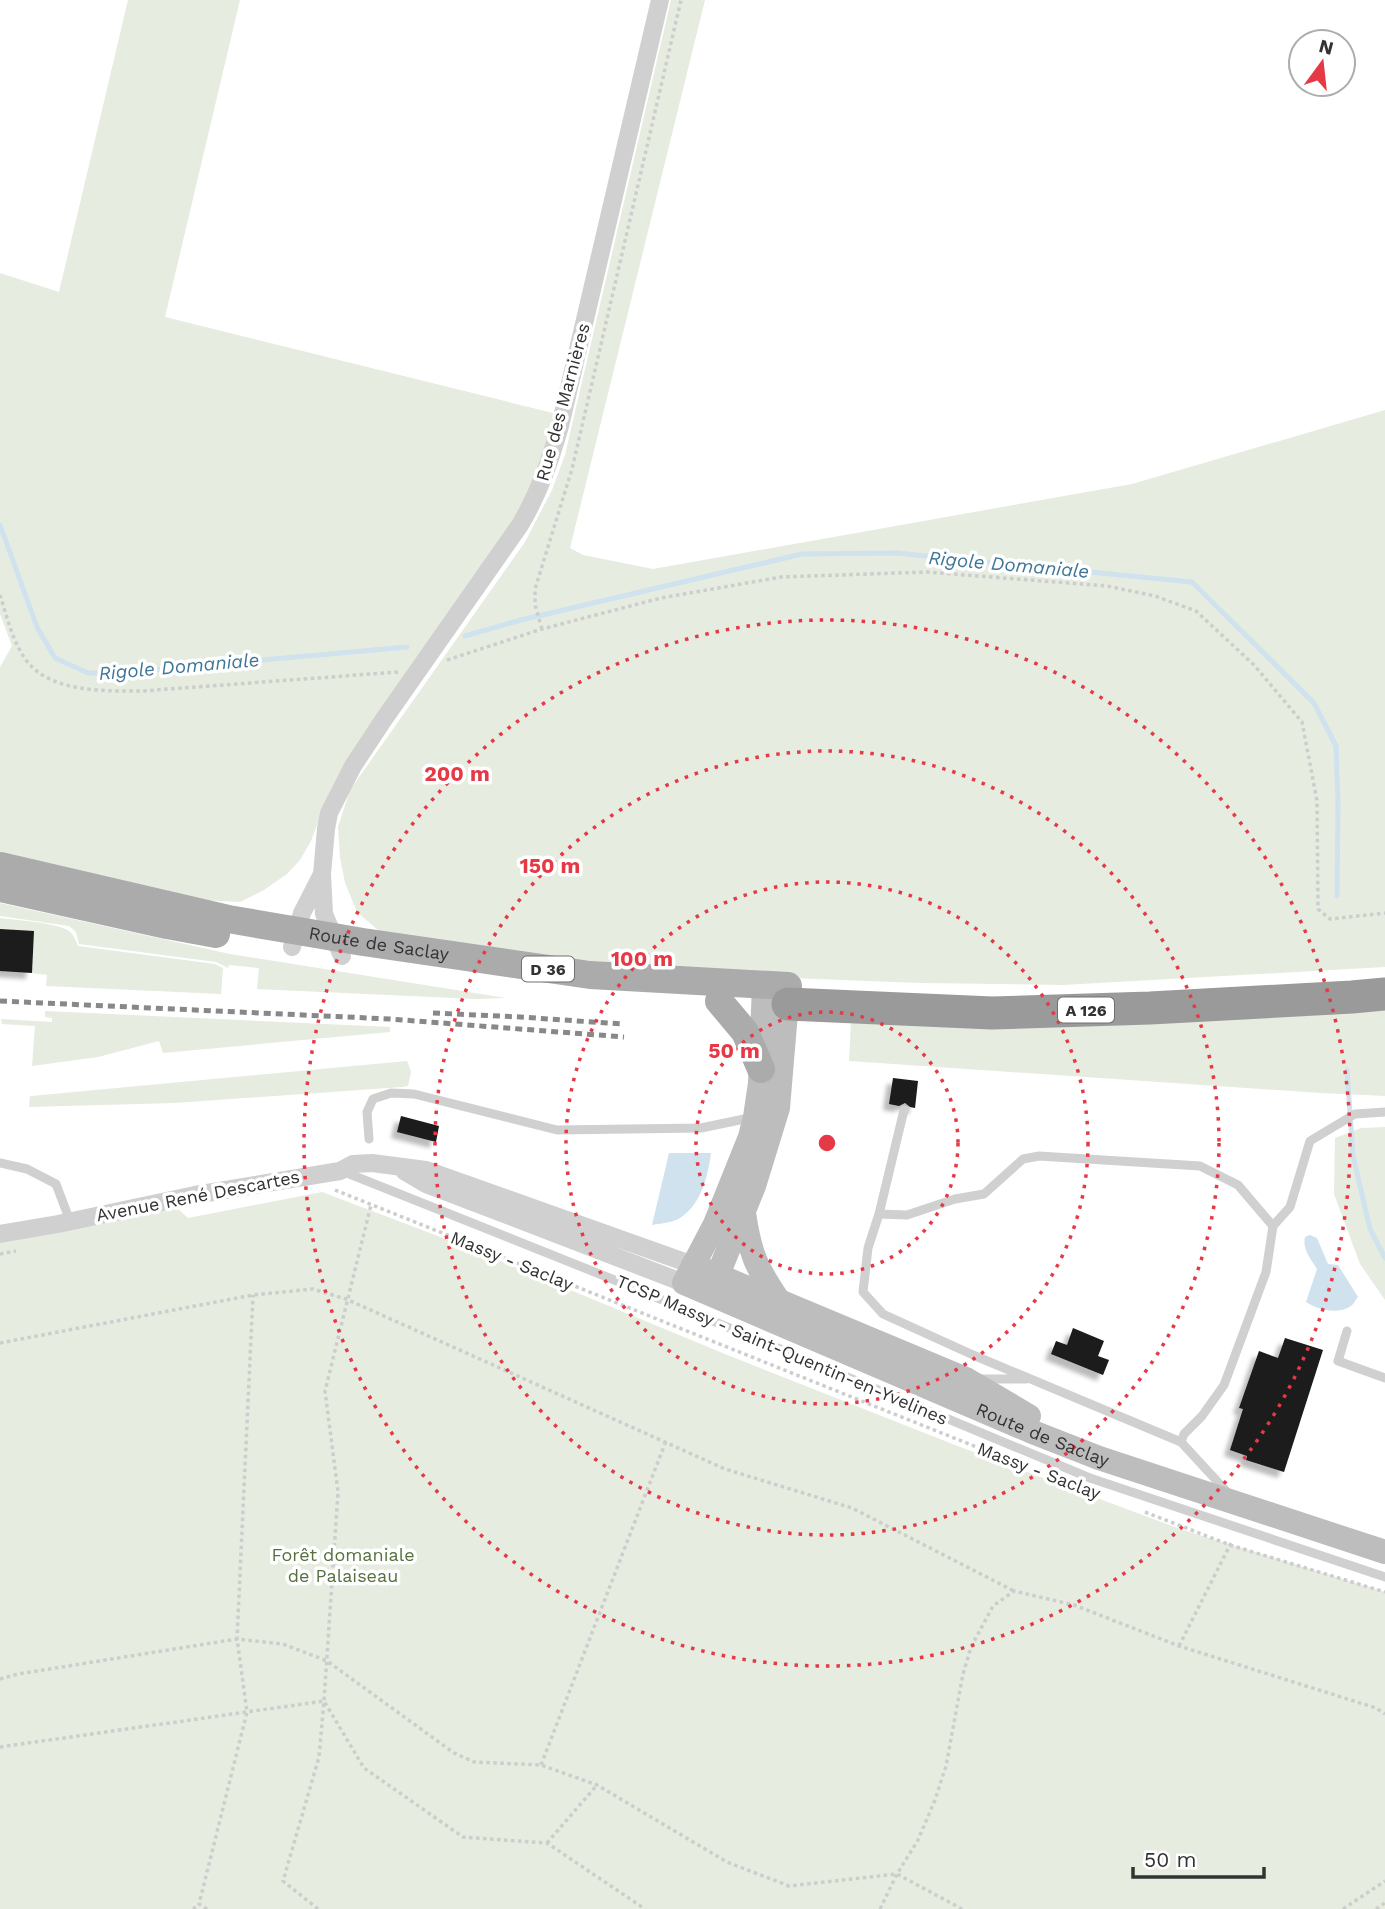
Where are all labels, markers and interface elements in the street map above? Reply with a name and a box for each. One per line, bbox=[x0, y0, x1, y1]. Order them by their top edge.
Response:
north arrow bbox=[1287, 28, 1357, 98]
text: N bbox=[1316, 34, 1336, 60]
street label: Rue des Marnières bbox=[531, 321, 594, 483]
water label: Rigole Domaniale bbox=[928, 546, 1090, 583]
water label: Rigole Domaniale bbox=[98, 648, 260, 685]
text: 200 m bbox=[424, 761, 490, 786]
text: 150 m bbox=[520, 853, 580, 878]
street label: Route de Saclay bbox=[307, 922, 451, 964]
text: 100 m bbox=[611, 946, 673, 971]
road number: D 36 bbox=[522, 956, 574, 981]
road number: A 126 bbox=[1058, 998, 1114, 1022]
text: 50 m bbox=[708, 1038, 760, 1063]
centre of rings bbox=[815, 1131, 839, 1155]
street label: Avenue René Descartes bbox=[94, 1165, 301, 1226]
street label: Massy - Saclay bbox=[448, 1226, 577, 1295]
street label: TCSP Massy - Saint-Quentin-en-Yvelines bbox=[614, 1270, 951, 1429]
street label: Route de Saclay bbox=[973, 1398, 1113, 1471]
street label: Massy - Saclay bbox=[975, 1437, 1104, 1504]
park label: Forêt domaniale de Palaiseau bbox=[271, 1544, 415, 1586]
scale bar bbox=[1133, 1836, 1264, 1880]
text: 50 m bbox=[1144, 1847, 1196, 1872]

